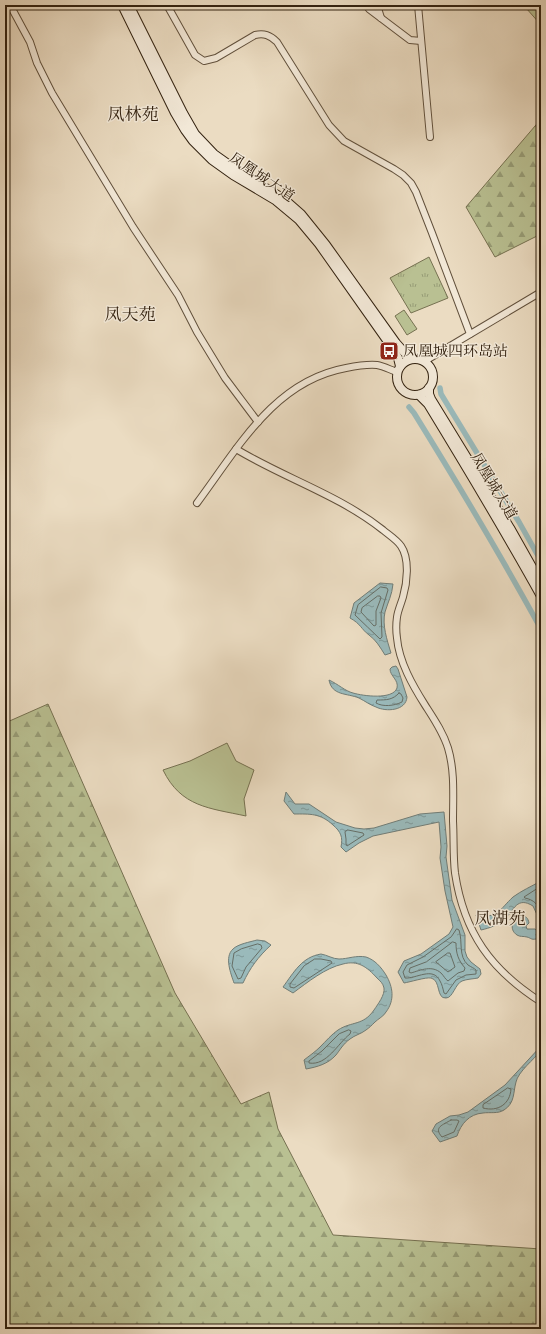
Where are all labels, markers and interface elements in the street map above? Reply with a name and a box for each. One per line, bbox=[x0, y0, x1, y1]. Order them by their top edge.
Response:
district label: 凤林苑 bbox=[108, 103, 159, 126]
street label: 凤凰城大道 bbox=[225, 148, 299, 206]
district label: 凤天苑 bbox=[105, 303, 156, 326]
bus stop icon: 凤凰城四环岛站 bbox=[378, 340, 400, 362]
place label: 凤凰城四环岛站 bbox=[403, 341, 508, 361]
street label: 凤凰城大道 bbox=[466, 449, 522, 523]
district label: 凤湖苑 bbox=[475, 907, 526, 930]

